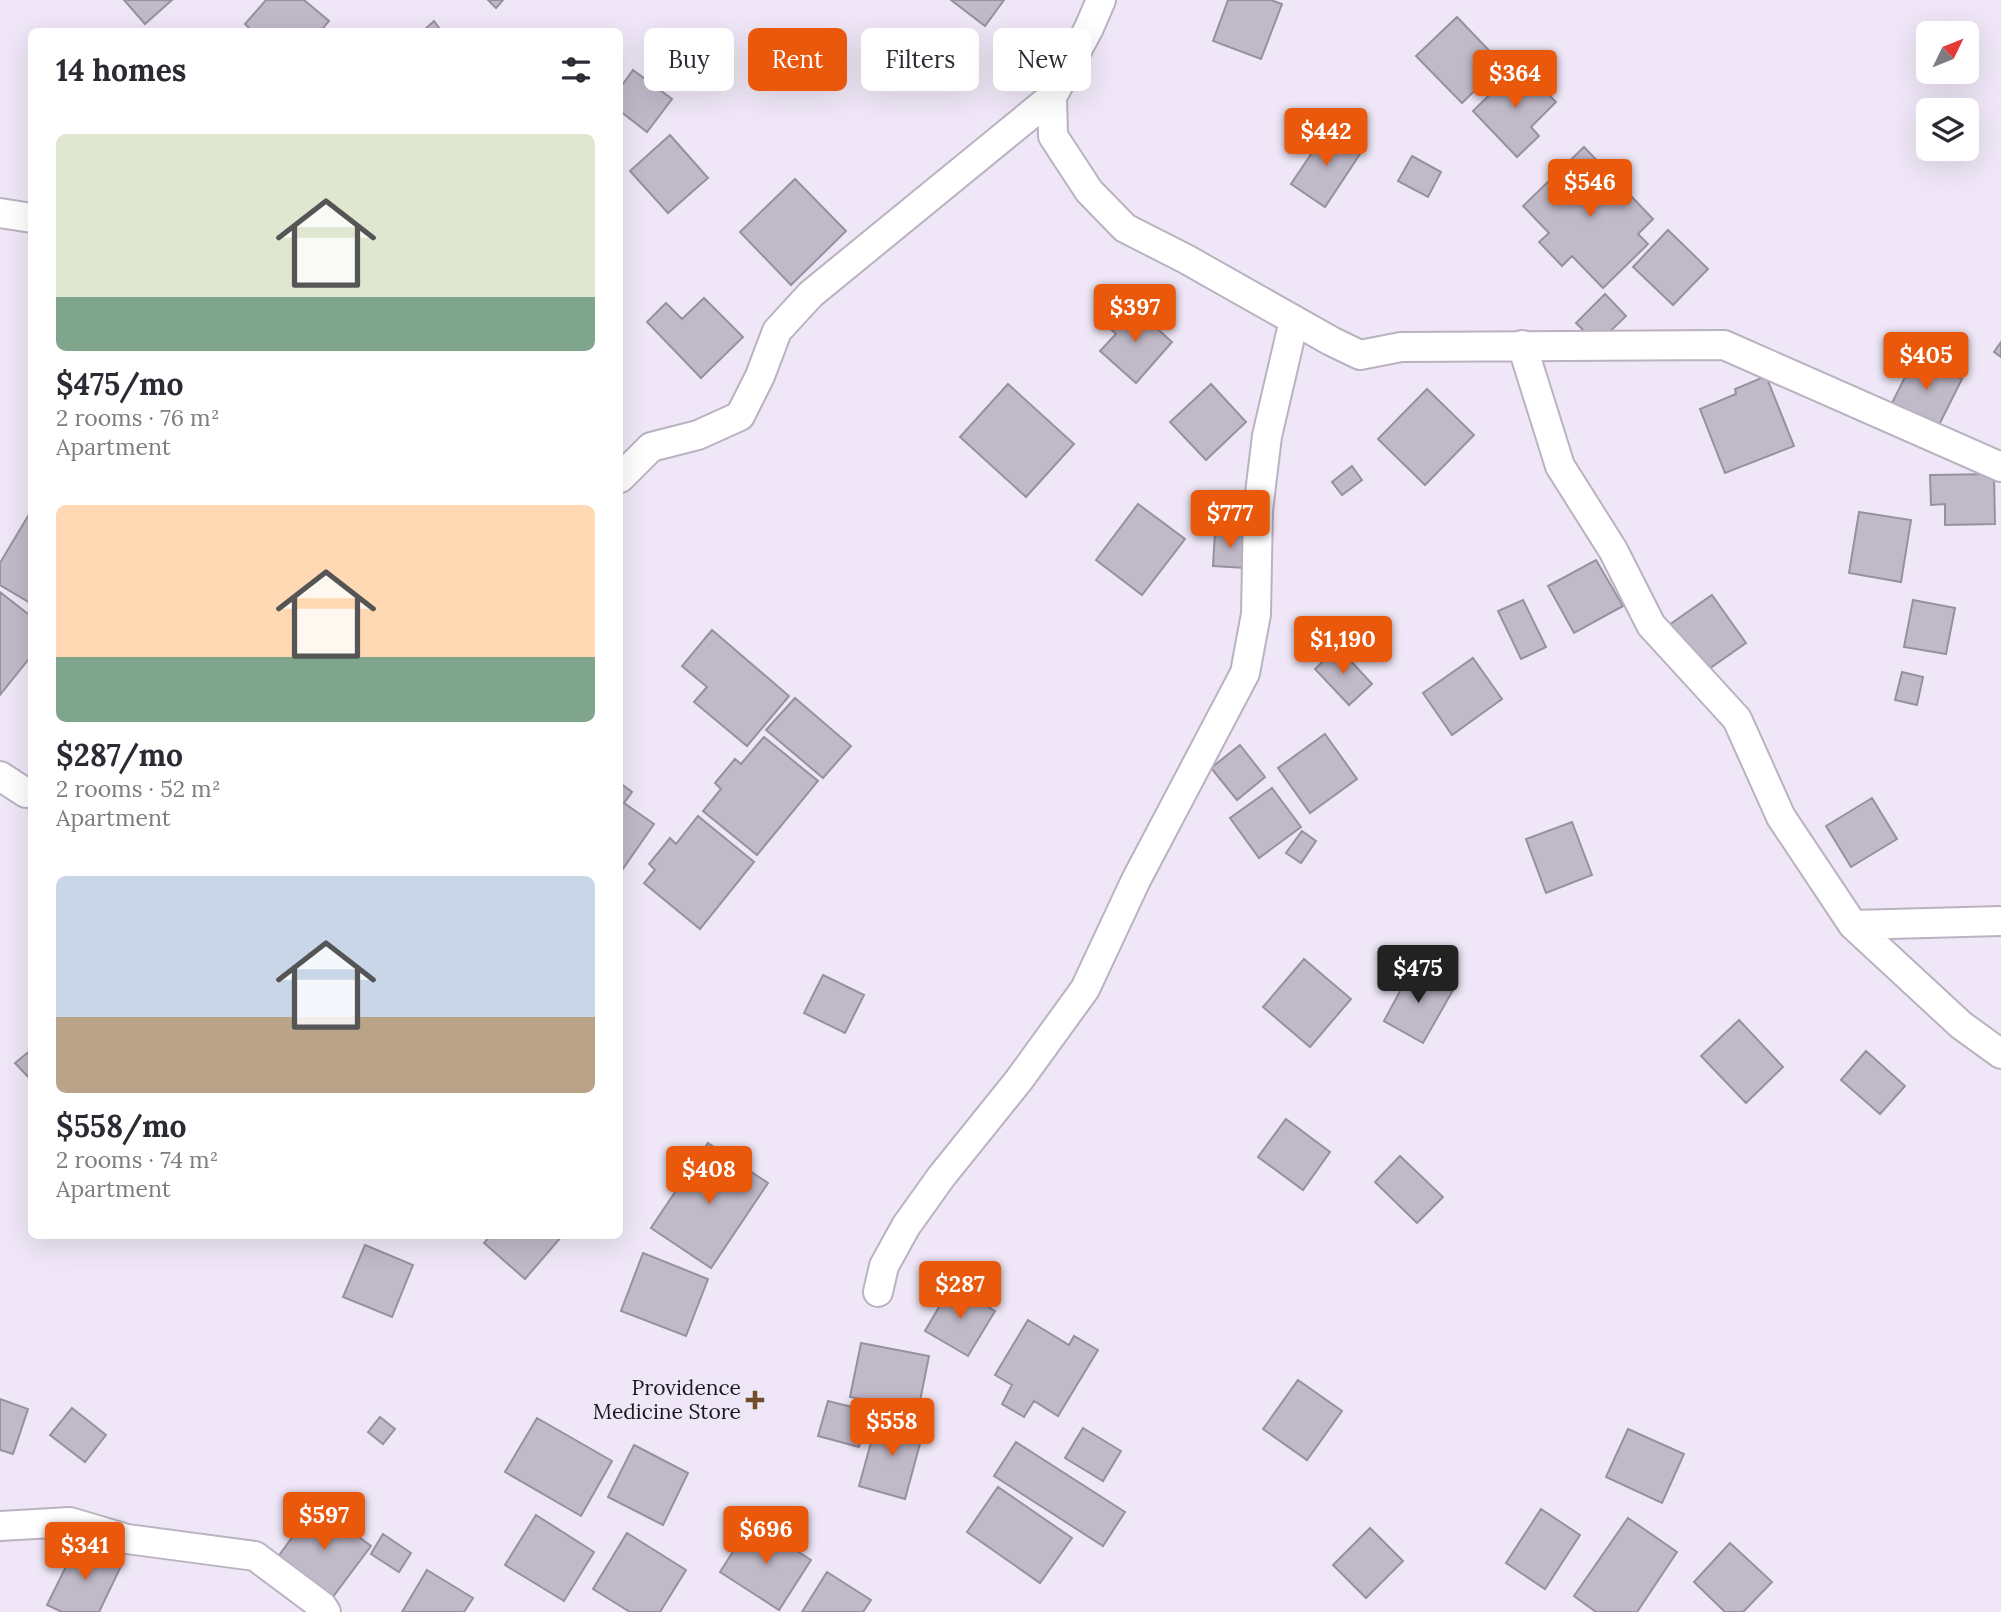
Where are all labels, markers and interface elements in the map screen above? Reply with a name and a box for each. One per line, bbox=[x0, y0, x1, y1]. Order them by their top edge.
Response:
north arrow bbox=[1916, 21, 1979, 84]
map controls bbox=[1916, 21, 1979, 161]
chip: Buy bbox=[644, 28, 734, 91]
chip: Rent bbox=[748, 28, 847, 91]
chip: Filters bbox=[861, 28, 979, 91]
chip: New bbox=[993, 28, 1091, 91]
pin: $364 bbox=[1474, 50, 1556, 110]
text: 14 homes bbox=[56, 51, 186, 89]
icon: filters bbox=[557, 51, 595, 89]
text: $364 bbox=[1489, 58, 1541, 87]
button: layers bbox=[1916, 98, 1979, 161]
pin: $442 bbox=[1285, 108, 1367, 168]
text: $442 bbox=[1300, 116, 1352, 145]
pin: $546 bbox=[1549, 160, 1631, 219]
text: $546 bbox=[1564, 167, 1616, 196]
icon: home bbox=[263, 180, 389, 306]
pin: $397 bbox=[1094, 284, 1176, 344]
text: $397 bbox=[1110, 292, 1160, 321]
pin: $405 bbox=[1885, 332, 1967, 392]
text: $405 bbox=[1899, 340, 1953, 369]
text: $475/mo bbox=[56, 365, 184, 403]
text: 2 rooms · 76 m² bbox=[56, 403, 220, 432]
text: Apartment bbox=[56, 432, 171, 461]
pin: $777 bbox=[1189, 490, 1271, 550]
text: $777 bbox=[1207, 498, 1253, 527]
icon: home bbox=[263, 551, 389, 677]
pin: $1,190 bbox=[1286, 616, 1400, 676]
text: $1,190 bbox=[1310, 624, 1376, 653]
text: $287/mo bbox=[56, 736, 183, 774]
text: 2 rooms · 52 m² bbox=[56, 774, 221, 803]
text: Apartment bbox=[56, 803, 171, 832]
icon: home bbox=[263, 922, 389, 1048]
pin: $475 bbox=[1377, 946, 1459, 1005]
text: $475 bbox=[1393, 953, 1443, 982]
text: $558/mo bbox=[56, 1107, 187, 1145]
text: 2 rooms · 74 m² bbox=[56, 1145, 218, 1174]
pin: $408 bbox=[668, 1146, 750, 1206]
text: $408 bbox=[682, 1154, 736, 1183]
text: Apartment bbox=[56, 1174, 171, 1203]
pin: $287 bbox=[919, 1262, 1001, 1321]
text: $287 bbox=[935, 1269, 985, 1298]
place label: Providence Medicine Store bbox=[593, 1374, 741, 1425]
marker: Providence Medicine Store bbox=[747, 1392, 763, 1408]
pin: $558 bbox=[851, 1398, 933, 1458]
text: $558 bbox=[866, 1406, 918, 1435]
pin: $597 bbox=[283, 1492, 365, 1552]
text: $597 bbox=[299, 1500, 349, 1529]
pin: $696 bbox=[725, 1506, 807, 1566]
text: $696 bbox=[739, 1514, 793, 1543]
pin: $341 bbox=[44, 1522, 126, 1582]
text: $341 bbox=[61, 1530, 109, 1559]

